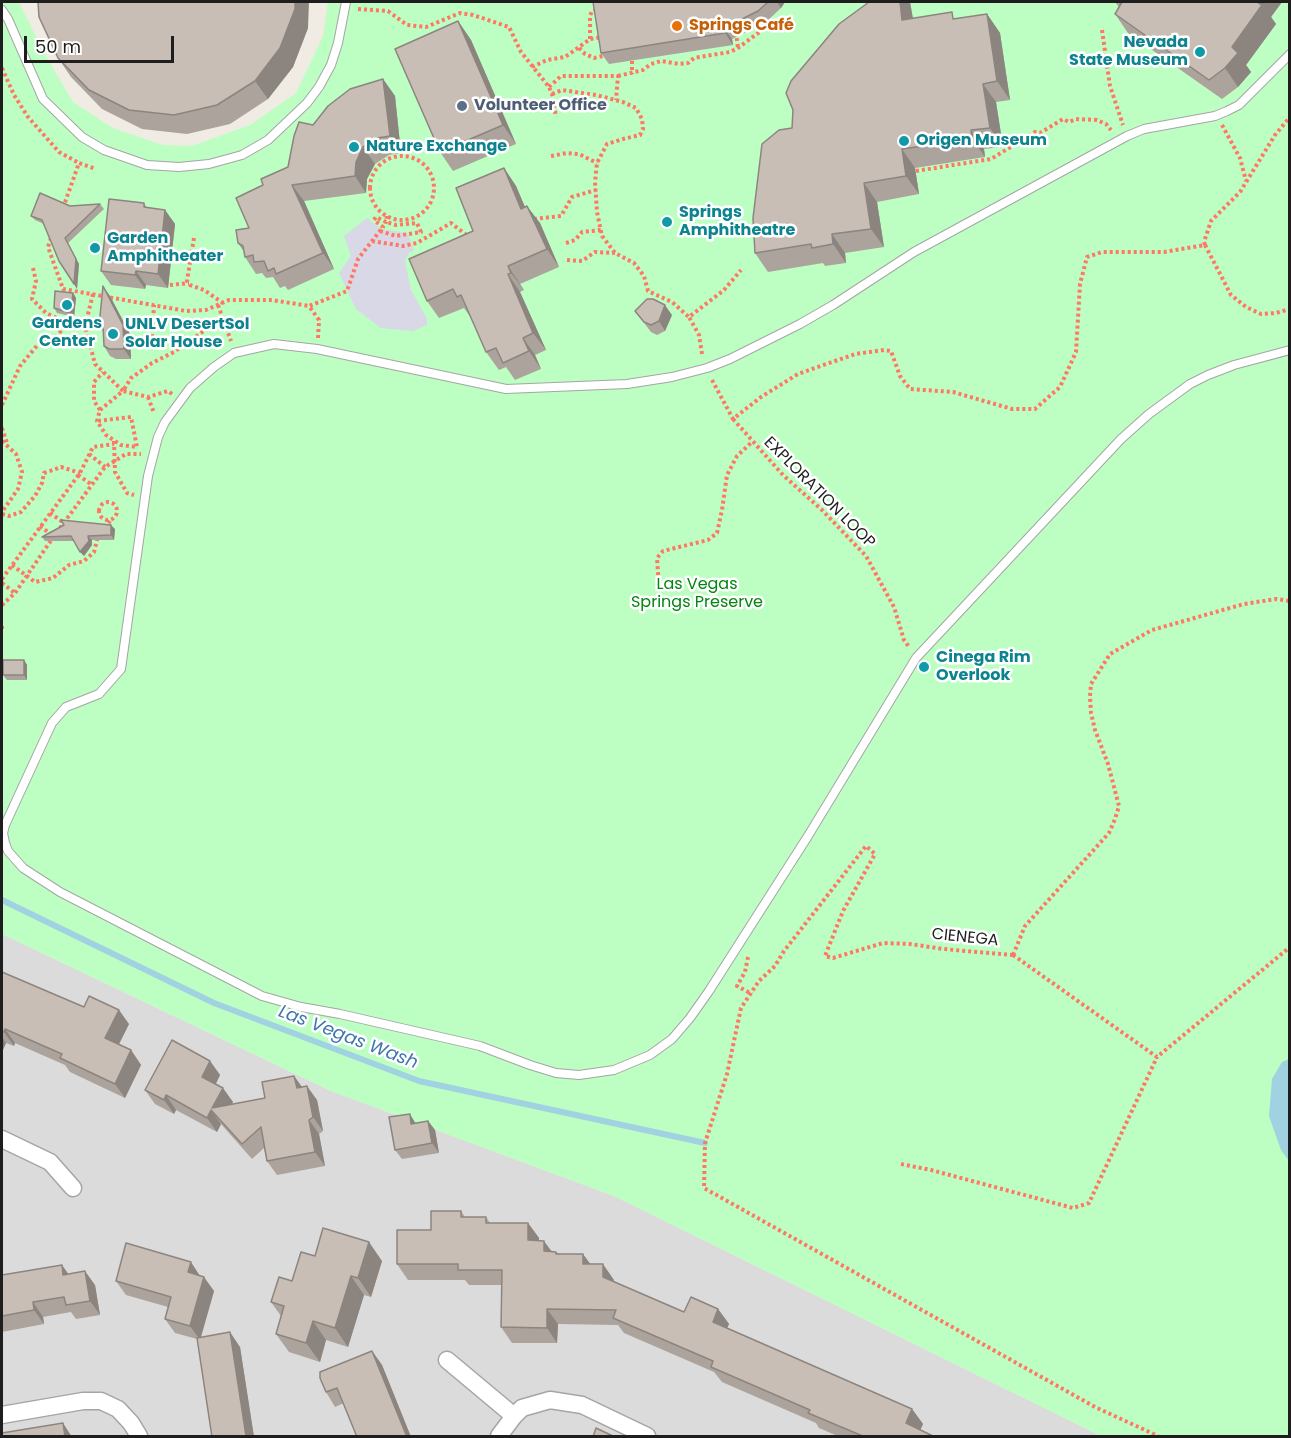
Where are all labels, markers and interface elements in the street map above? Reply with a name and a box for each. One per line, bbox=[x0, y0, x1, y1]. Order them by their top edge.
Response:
place label: Springs Café bbox=[689, 16, 794, 36]
marker: Springs Café bbox=[670, 19, 684, 33]
scale bar bbox=[27, 24, 177, 62]
place label: Nevada State Museum bbox=[1069, 33, 1188, 71]
text: 50 m bbox=[35, 34, 81, 59]
marker: Nevada State Museum bbox=[1193, 45, 1207, 59]
place label: Volunteer Office bbox=[474, 96, 607, 116]
marker: Volunteer Office bbox=[455, 99, 469, 113]
place label: Origen Museum bbox=[916, 131, 1047, 151]
marker: Origen Museum bbox=[897, 134, 911, 148]
place label: Nature Exchange bbox=[366, 137, 507, 157]
marker: Nature Exchange bbox=[347, 140, 361, 154]
place label: Springs Amphitheatre bbox=[679, 203, 795, 241]
marker: Springs Amphitheatre bbox=[660, 215, 674, 229]
place label: Garden Amphitheater bbox=[107, 229, 223, 267]
marker: Garden Amphitheater bbox=[88, 241, 102, 255]
marker: Gardens Center bbox=[60, 298, 74, 312]
place label: Gardens Center bbox=[32, 314, 102, 352]
place label: UNLV DesertSol Solar House bbox=[125, 315, 249, 353]
marker: UNLV DesertSol Solar House bbox=[106, 327, 120, 341]
street label: EXPLORATION LOOP bbox=[759, 433, 879, 553]
park label: Las Vegas Springs Preserve bbox=[631, 575, 763, 613]
place label: Cinega Rim Overlook bbox=[936, 648, 1031, 686]
marker: Cinega Rim Overlook bbox=[917, 660, 931, 674]
street label: CIENEGA bbox=[931, 925, 999, 951]
water label: Las Vegas Wash bbox=[275, 1001, 421, 1075]

